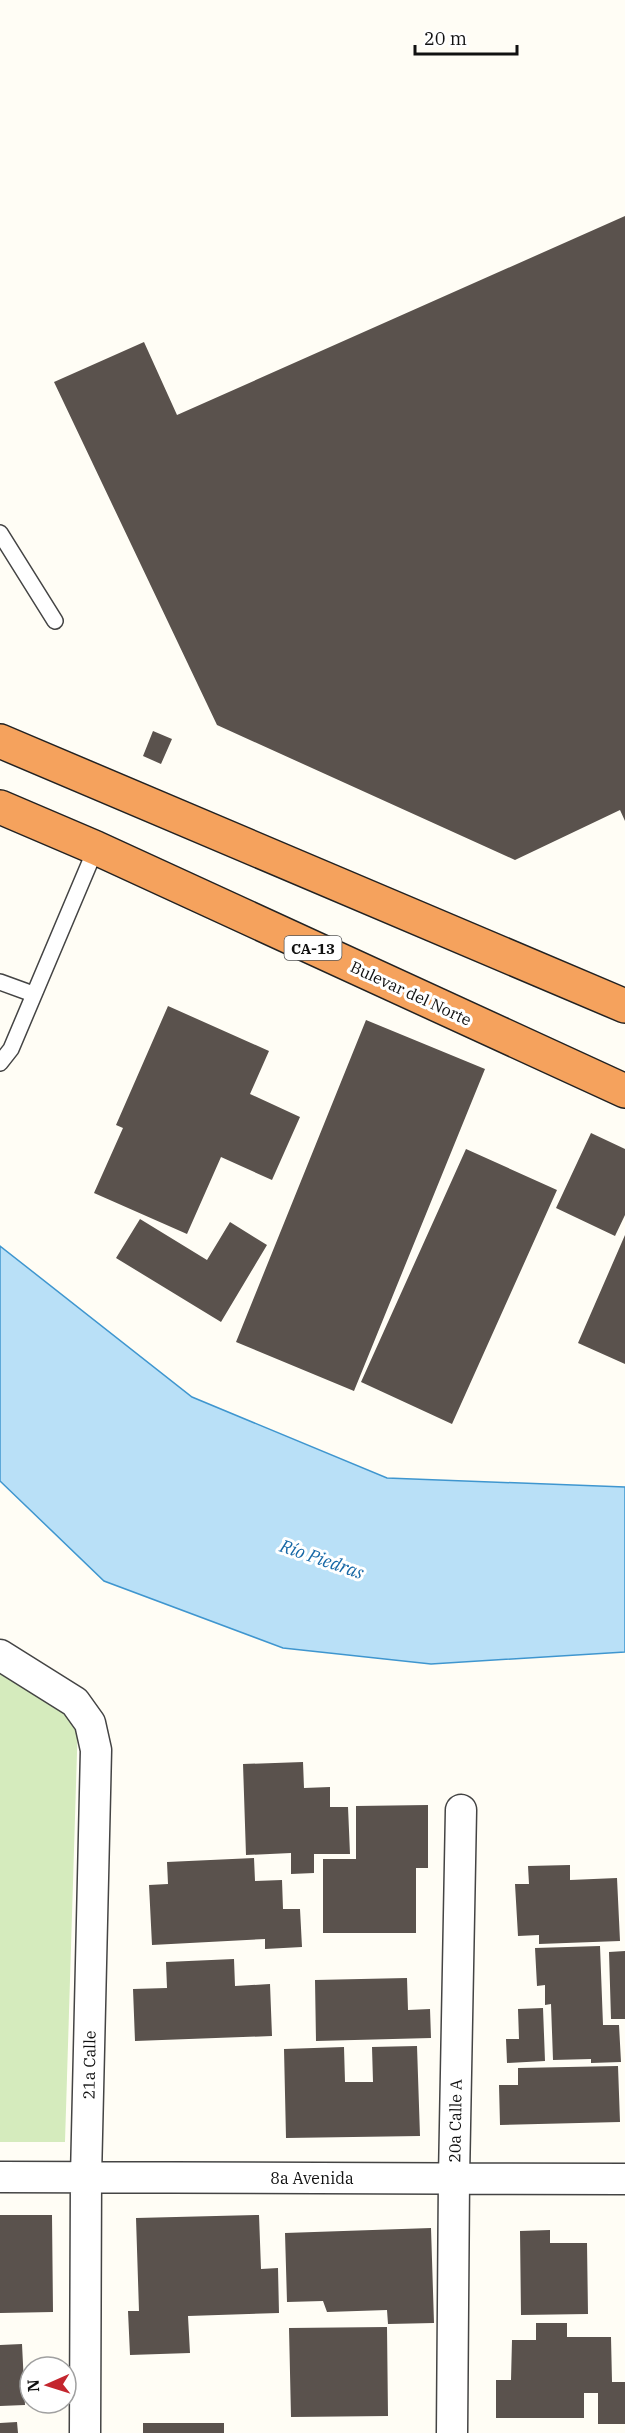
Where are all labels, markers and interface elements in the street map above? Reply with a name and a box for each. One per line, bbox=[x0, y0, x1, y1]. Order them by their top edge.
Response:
scale bar bbox=[415, 18, 517, 56]
text: 20 m bbox=[424, 27, 467, 50]
road number: CA-13 bbox=[284, 936, 342, 960]
street label: Bulevar del Norte bbox=[347, 956, 475, 1030]
water label: Río Piedras bbox=[276, 1534, 367, 1584]
street label: 21a Calle bbox=[78, 2030, 100, 2100]
street label: 20a Calle A bbox=[444, 2079, 466, 2163]
street label: 8a Avenida bbox=[270, 2168, 354, 2188]
north arrow bbox=[18, 2355, 78, 2415]
text: N bbox=[23, 2379, 43, 2393]

